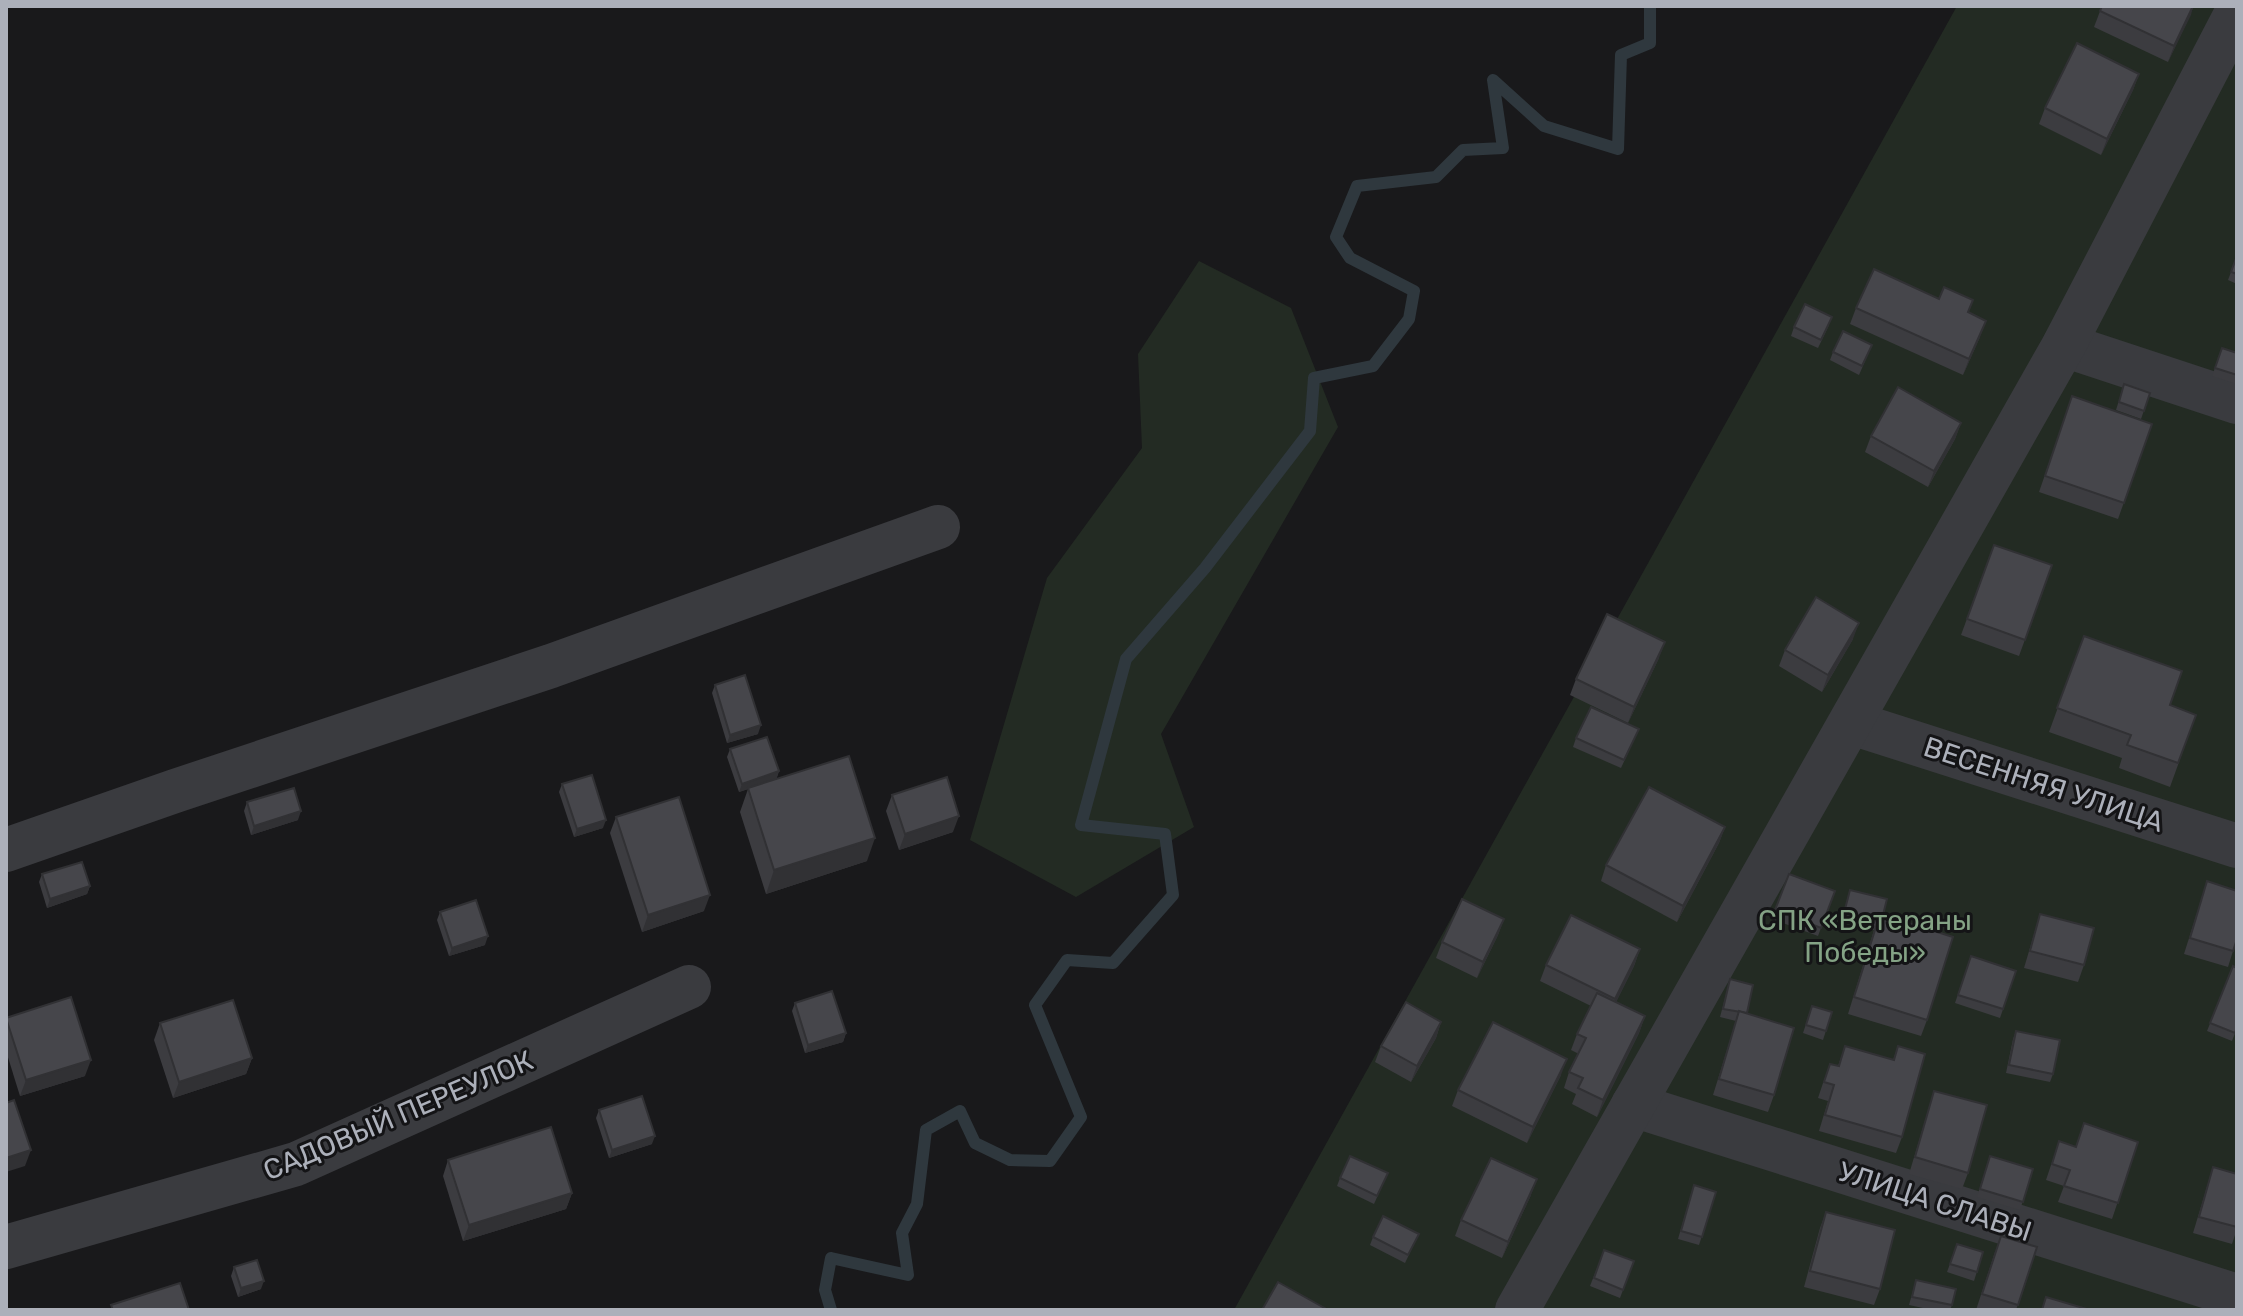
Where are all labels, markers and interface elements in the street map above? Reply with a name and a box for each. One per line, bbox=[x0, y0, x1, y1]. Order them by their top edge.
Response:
street label: ВЕСЕННЯЯ УЛИЦА bbox=[1920, 730, 2168, 839]
park label: СПК «Ветераны Победы» bbox=[1758, 904, 1972, 969]
street label: САДОВЫЙ ПЕРЕУЛОК bbox=[258, 1044, 538, 1187]
street label: УЛИЦА СЛАВЫ bbox=[1834, 1155, 2036, 1248]

